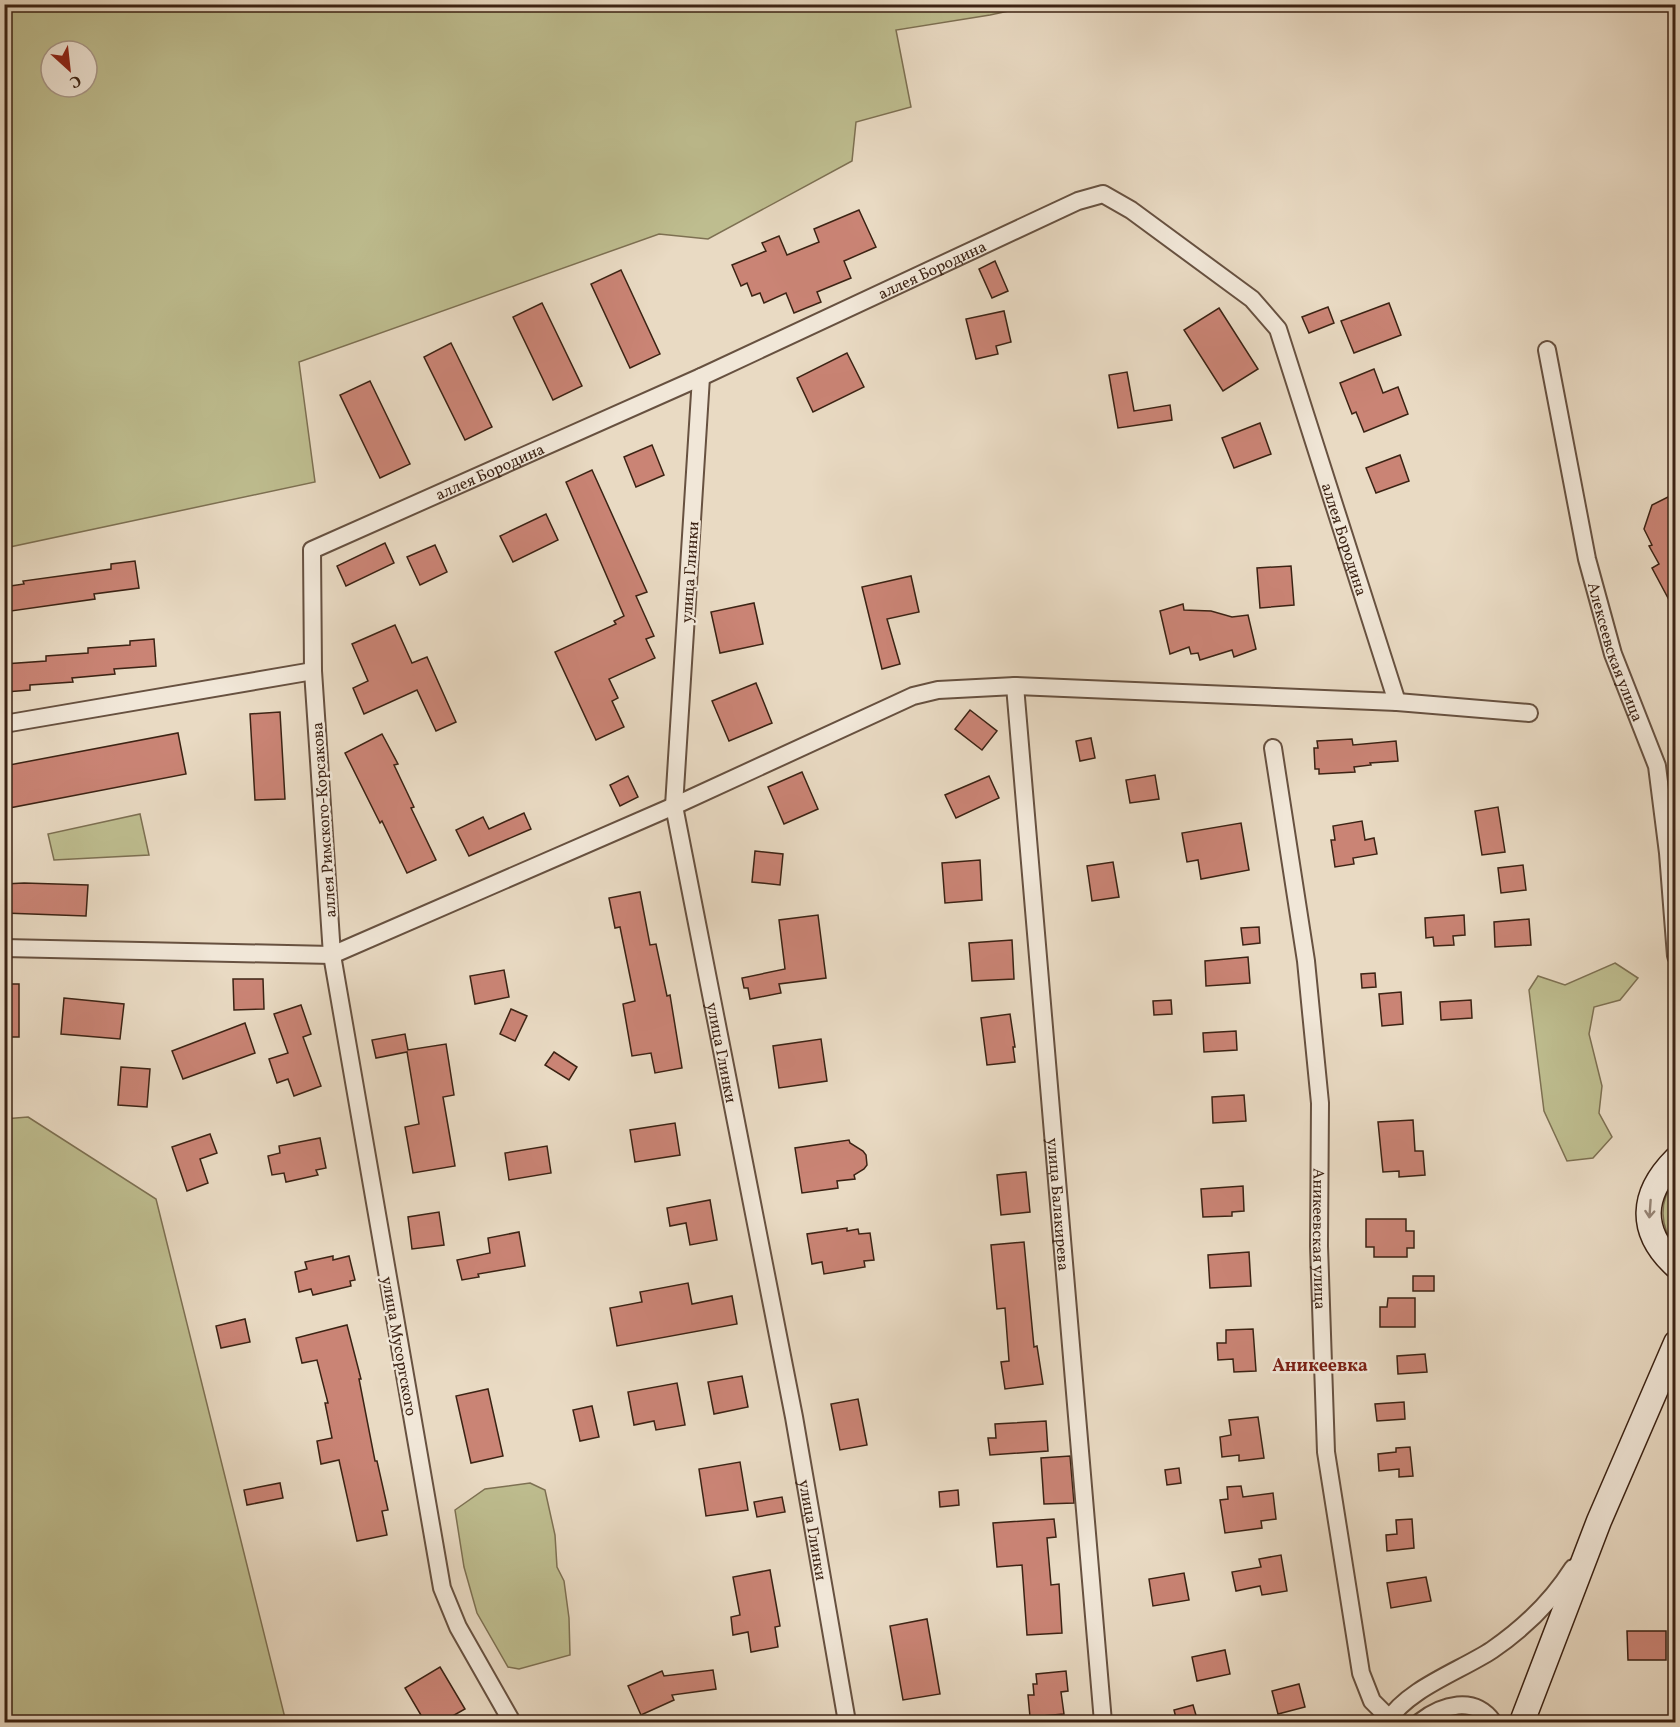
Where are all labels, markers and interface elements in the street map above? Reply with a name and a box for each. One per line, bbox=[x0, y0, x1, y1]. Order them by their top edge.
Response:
north arrow bbox=[39, 39, 99, 99]
text: С bbox=[65, 68, 84, 93]
street label: аллея Бородина bbox=[875, 236, 990, 306]
street label: аллея Бородина bbox=[432, 439, 549, 507]
street label: аллея Бородина bbox=[1315, 481, 1371, 599]
street label: улица Глинки bbox=[676, 520, 706, 624]
street label: Алексеевская улица bbox=[1581, 580, 1648, 725]
street label: аллея Римского-Корсакова bbox=[307, 721, 343, 918]
street label: улица Глинки bbox=[700, 1001, 741, 1105]
street label: улица Балакирева bbox=[1040, 1137, 1074, 1272]
street label: Аникеевская улица bbox=[1306, 1168, 1330, 1310]
one-way arrow bbox=[1644, 1198, 1655, 1218]
street label: улица Мусоргского bbox=[375, 1275, 421, 1418]
district label: Аникеевка bbox=[1272, 1354, 1368, 1379]
street label: улица Глинки bbox=[792, 1478, 831, 1583]

